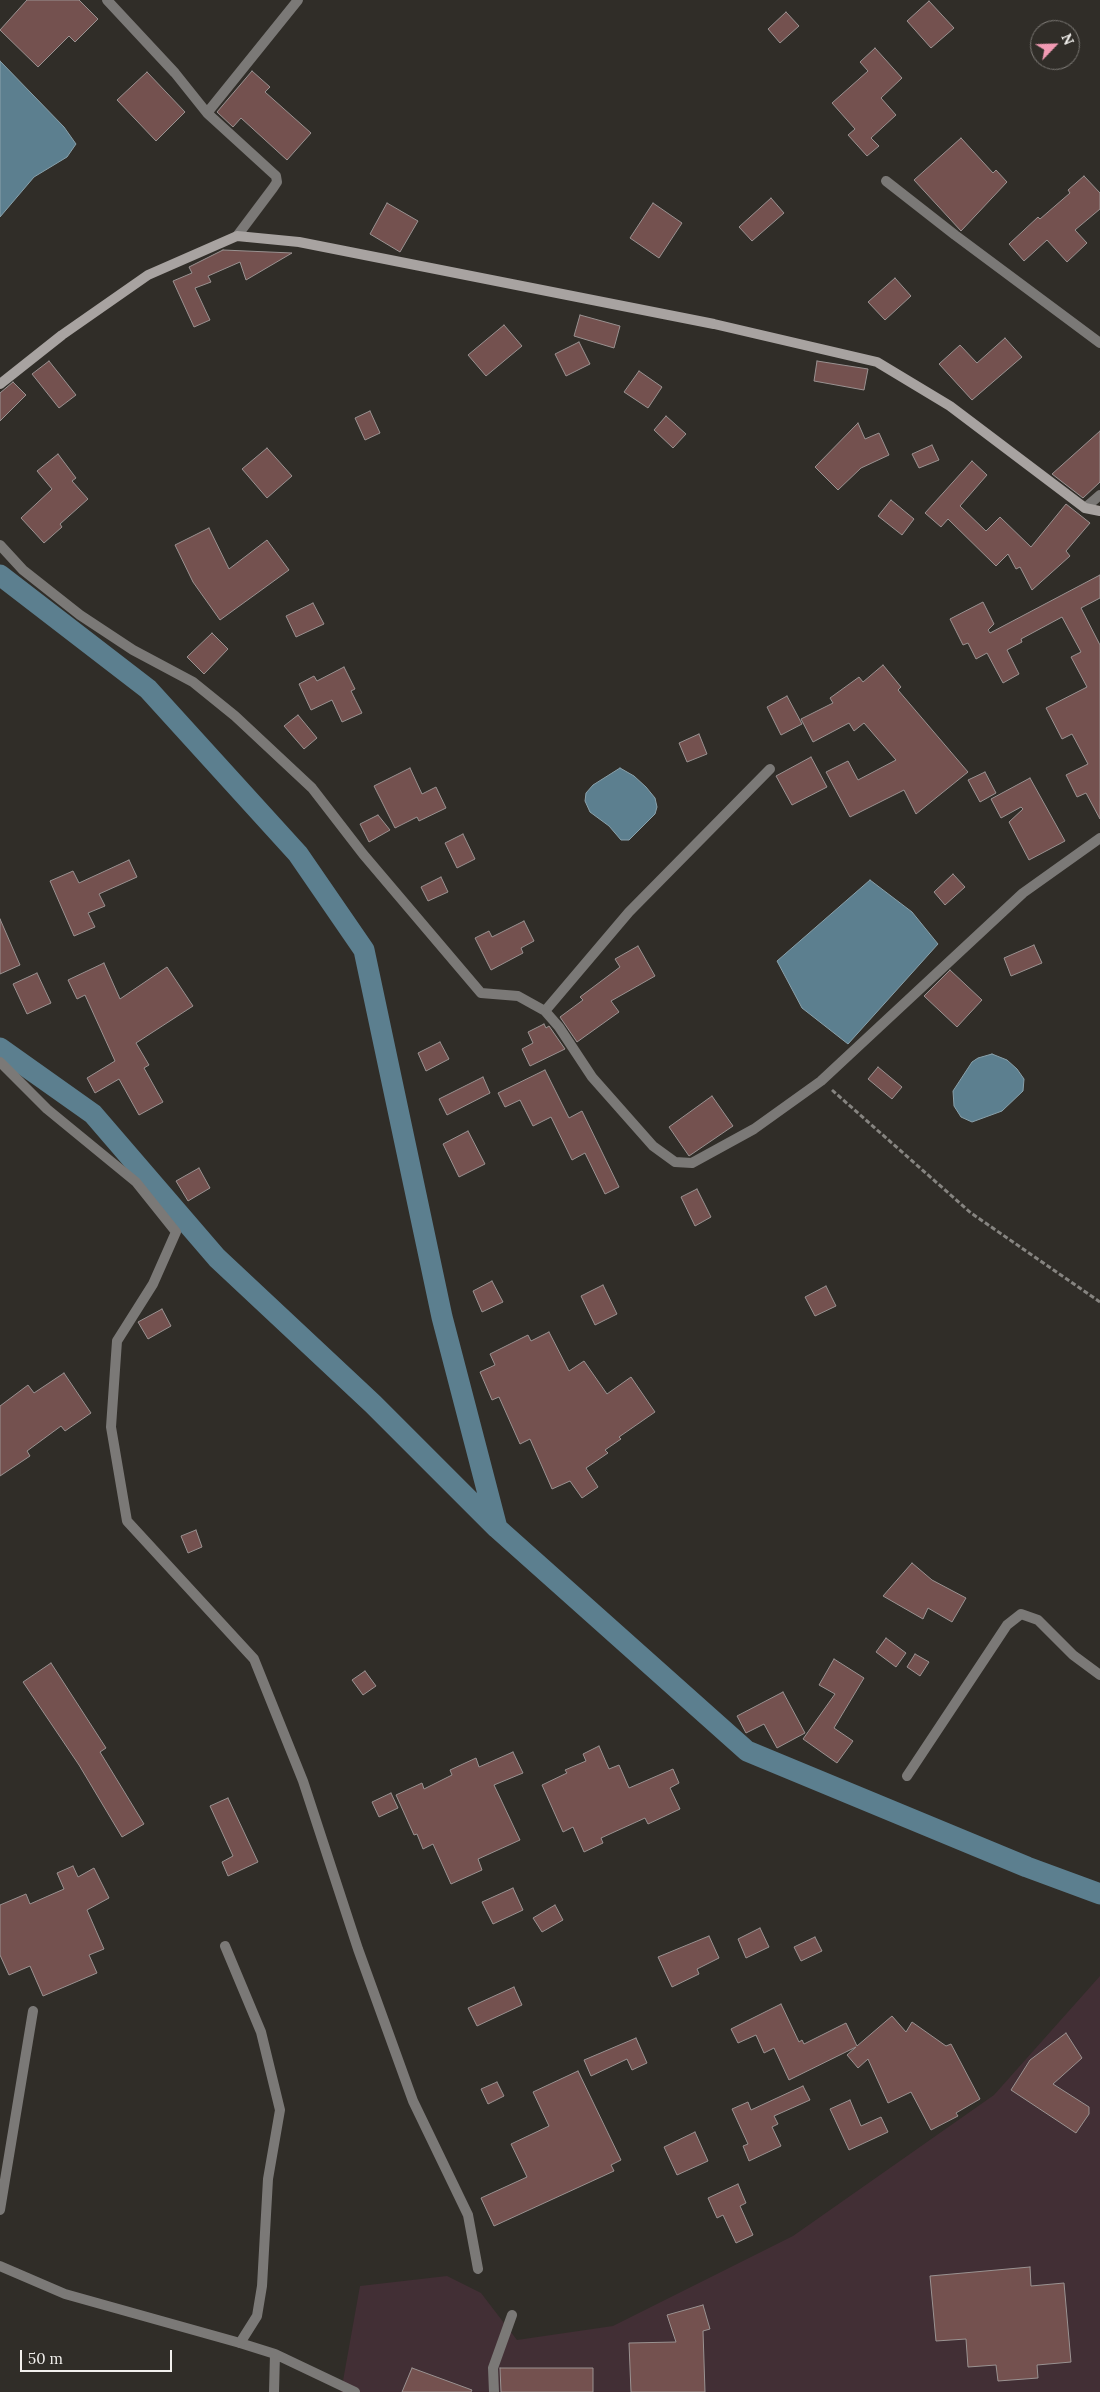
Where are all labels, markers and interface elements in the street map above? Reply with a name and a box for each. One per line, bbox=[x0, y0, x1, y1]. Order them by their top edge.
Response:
north arrow bbox=[1030, 20, 1080, 70]
text: N bbox=[1057, 31, 1078, 48]
scale bar bbox=[22, 2340, 175, 2372]
text: 50 m bbox=[28, 2349, 63, 2368]

